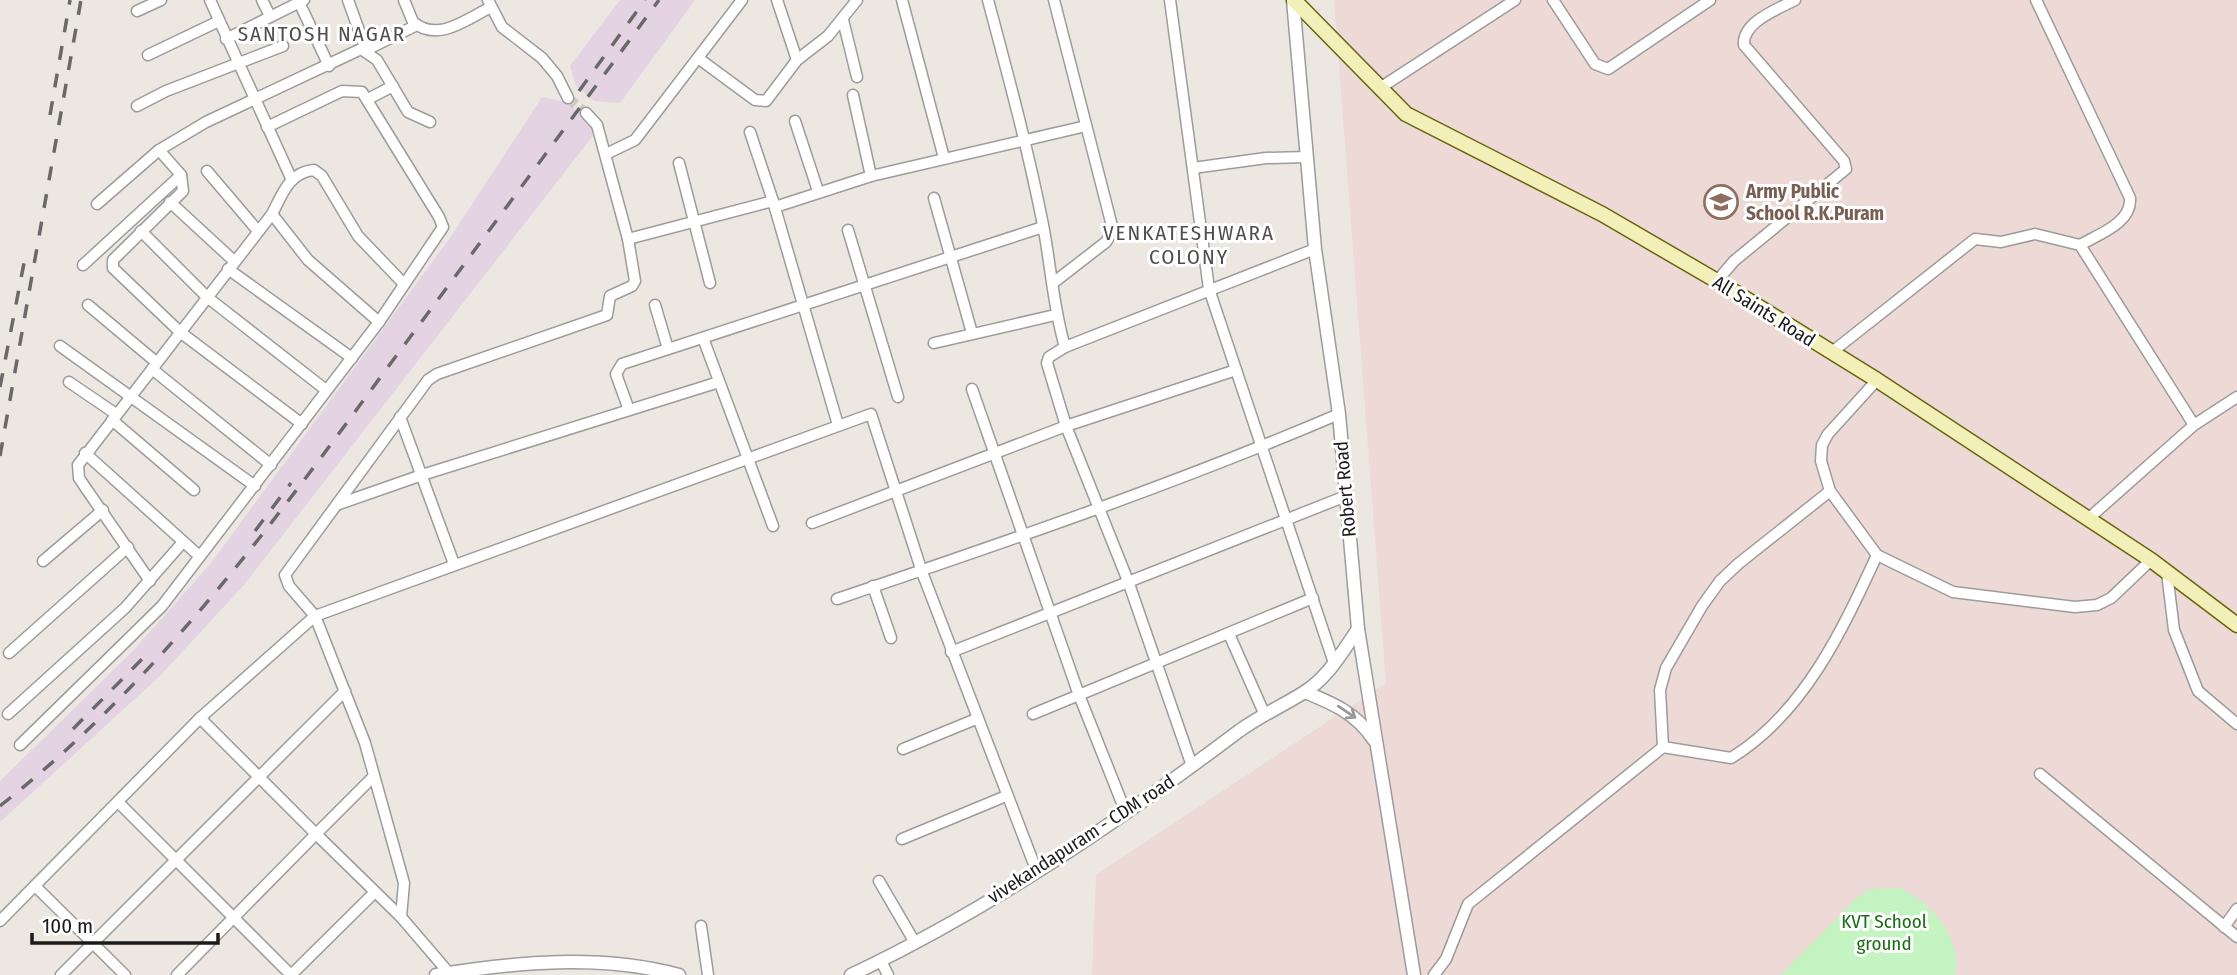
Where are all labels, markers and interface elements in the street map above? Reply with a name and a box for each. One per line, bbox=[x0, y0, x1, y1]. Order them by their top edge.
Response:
district label: SANTOSH NAGAR bbox=[238, 21, 406, 47]
place label: Army Public School R.K.Puram bbox=[1745, 180, 1884, 225]
school or university icon: Army Public School R.K.Puram bbox=[1702, 183, 1740, 221]
district label: VENKATESHWARA COLONY bbox=[1103, 220, 1275, 270]
street label: All Saints Road bbox=[1709, 270, 1819, 352]
street label: Robert Road bbox=[1329, 440, 1361, 538]
one-way arrow bbox=[1337, 705, 1356, 719]
street label: vivekandapuram - CDM road bbox=[983, 770, 1179, 908]
scale bar bbox=[32, 902, 217, 946]
park label: KVT School ground bbox=[1841, 910, 1927, 955]
text: 100 m bbox=[42, 913, 93, 939]

